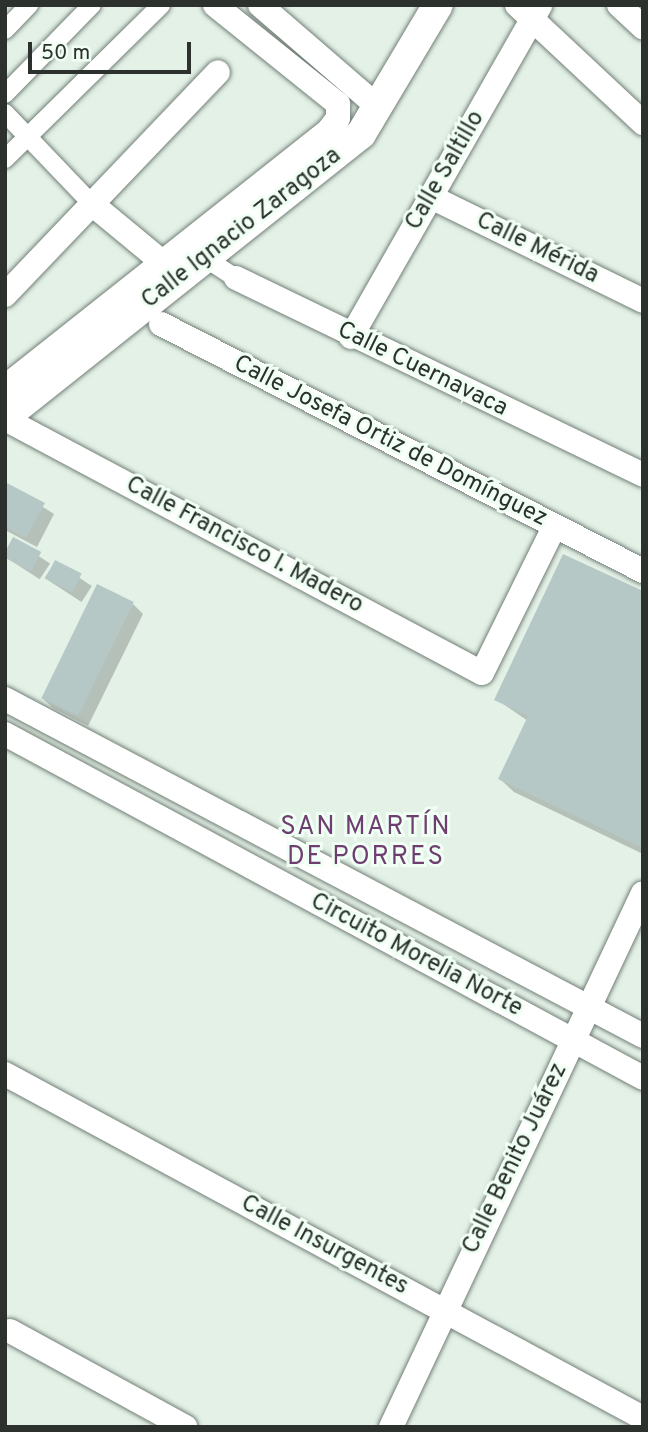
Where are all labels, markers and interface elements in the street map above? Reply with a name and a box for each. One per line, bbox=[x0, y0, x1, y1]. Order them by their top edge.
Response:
scale bar bbox=[32, 28, 194, 72]
text: 50 m bbox=[41, 40, 90, 67]
street label: Calle Saltillo bbox=[400, 106, 492, 236]
street label: Calle Ignacio Zaragoza bbox=[137, 142, 347, 316]
street label: Calle Mérida bbox=[471, 207, 603, 291]
street label: Calle Cuernavaca bbox=[332, 316, 512, 424]
street label: Calle Josefa Ortiz de Domínguez bbox=[228, 350, 552, 534]
street label: Calle Francisco I. Madero bbox=[120, 471, 368, 621]
district label: SAN MARTÍN DE PORRES bbox=[282, 812, 450, 874]
street label: Circuito Morelia Norte bbox=[305, 888, 527, 1024]
street label: Calle Benito Juárez bbox=[457, 1059, 575, 1259]
street label: Calle Insurgentes bbox=[235, 1190, 413, 1302]

